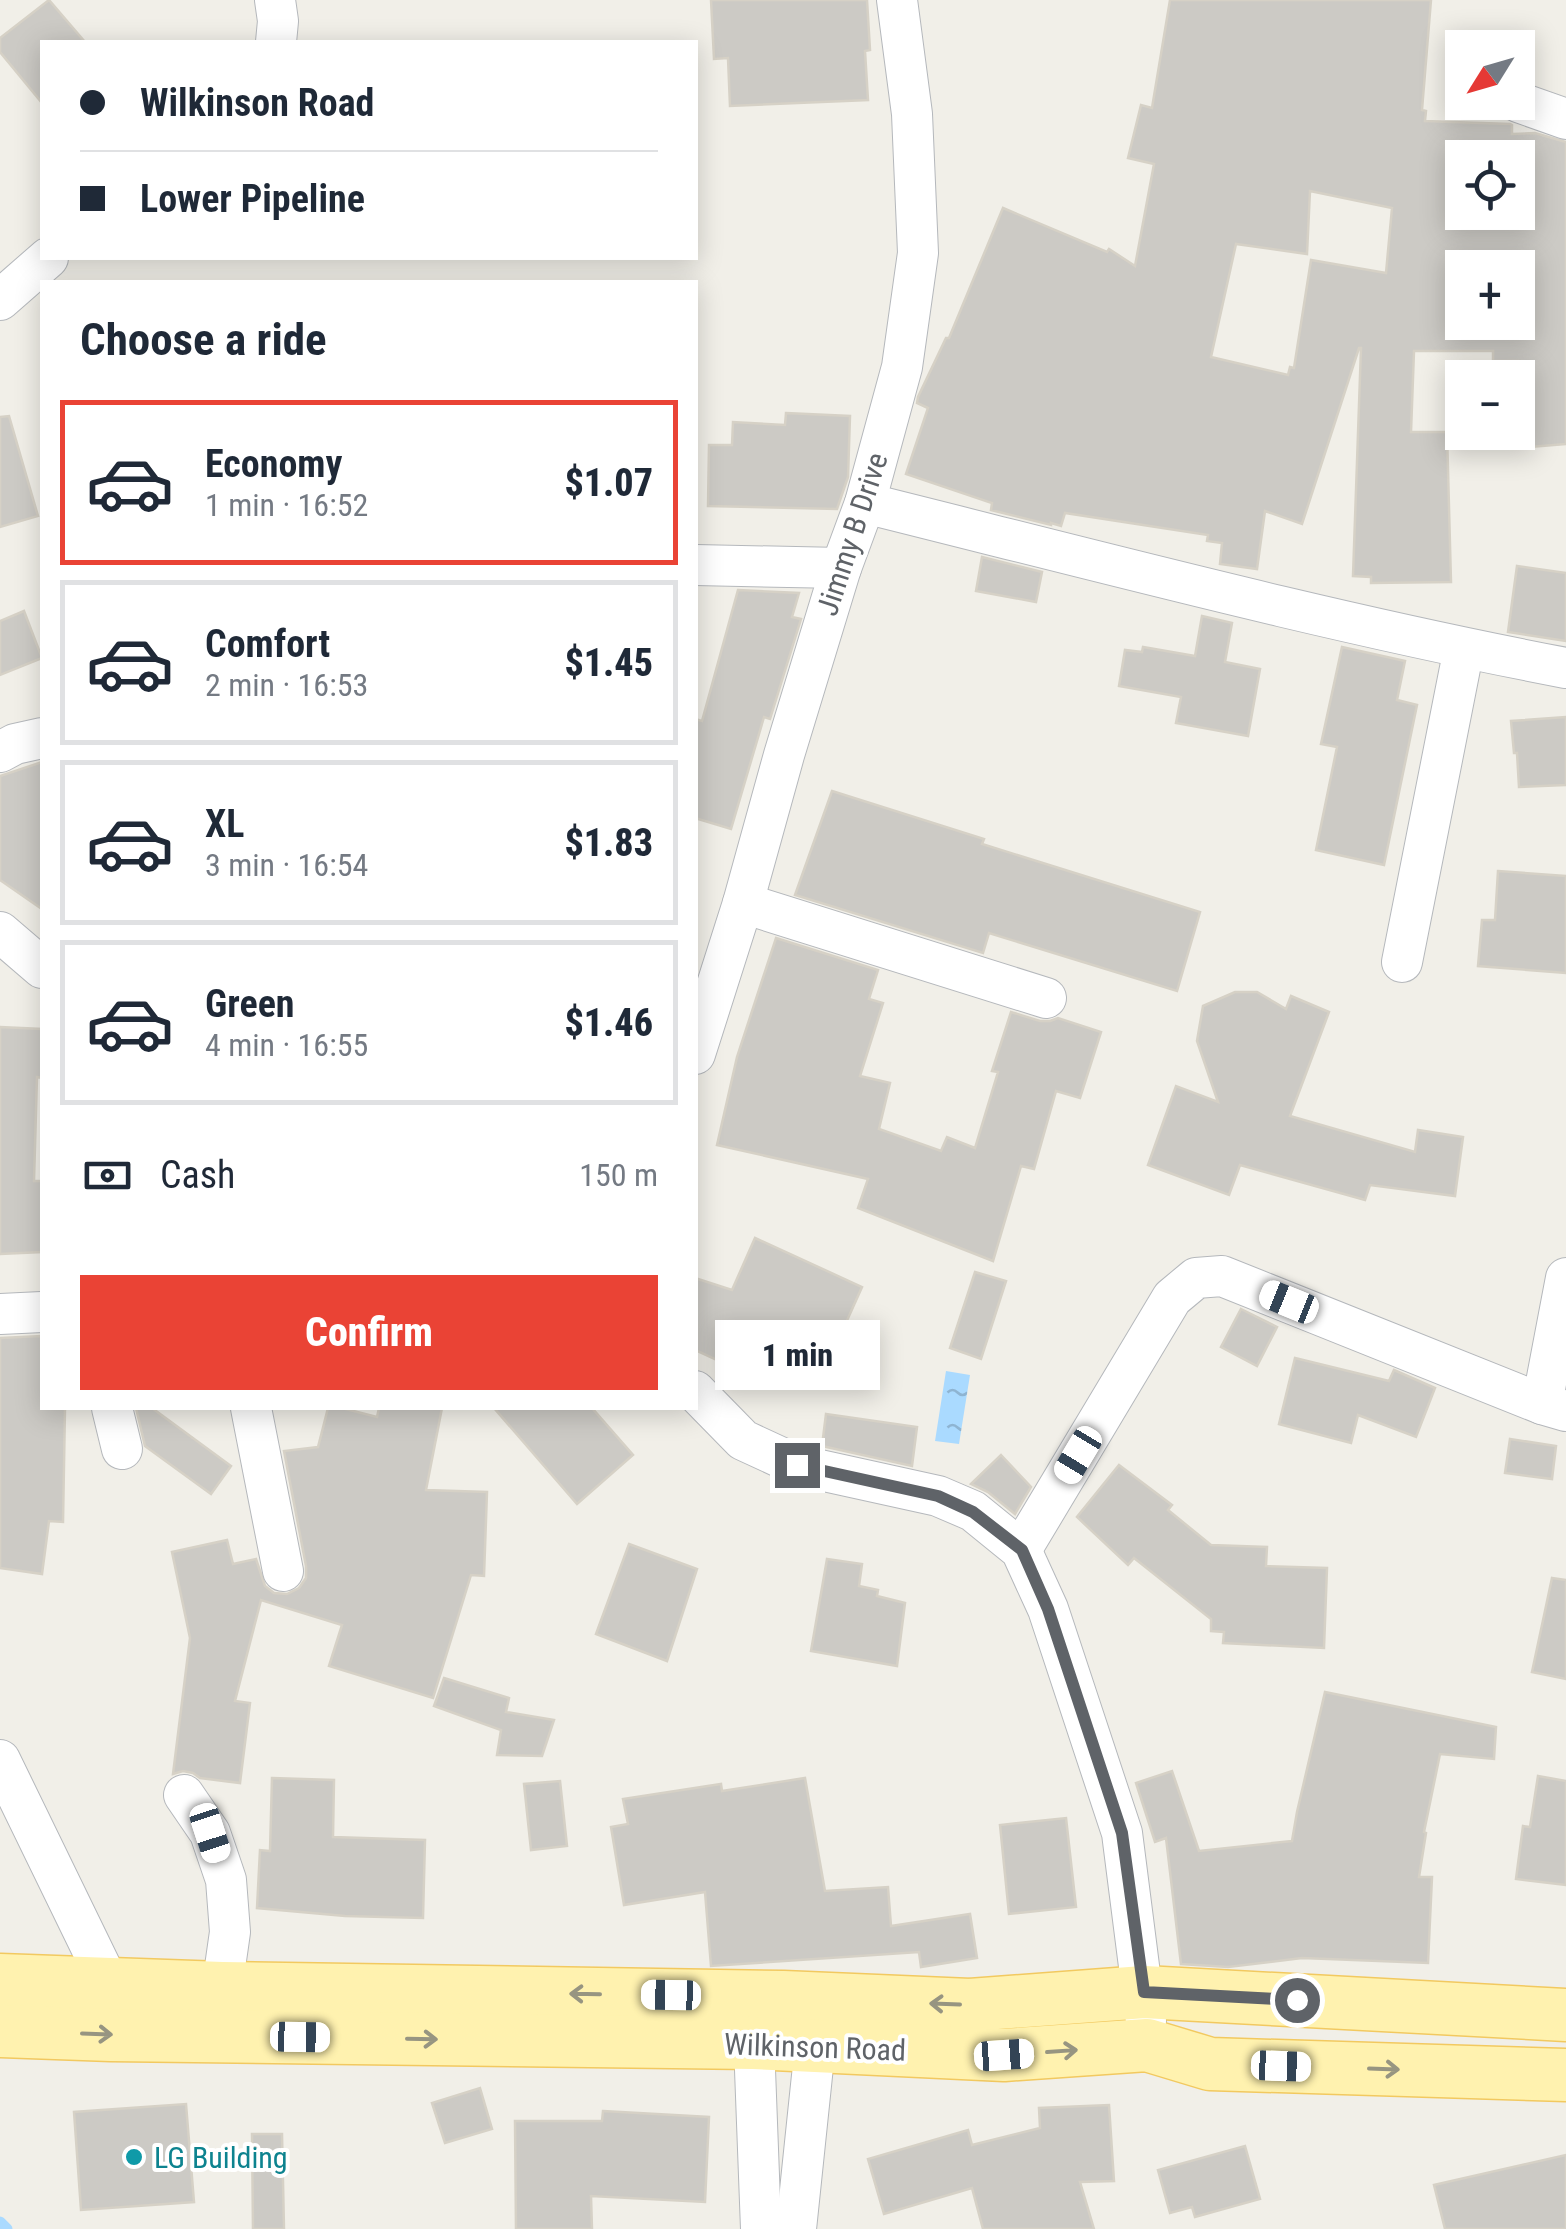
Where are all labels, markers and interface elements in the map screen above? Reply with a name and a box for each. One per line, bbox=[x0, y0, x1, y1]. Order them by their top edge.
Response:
north arrow bbox=[1445, 30, 1535, 120]
map controls bbox=[1445, 30, 1535, 450]
text: Wilkinson Road bbox=[140, 81, 374, 125]
button: locate bbox=[1445, 140, 1535, 230]
text: Lower Pipeline bbox=[140, 177, 365, 221]
button: + bbox=[1445, 250, 1535, 340]
text: Choose a ride bbox=[80, 313, 327, 366]
button: − bbox=[1445, 360, 1535, 450]
icon: car bbox=[85, 438, 175, 528]
text: Economy bbox=[205, 442, 342, 486]
street label: Jimmy B Drive bbox=[809, 448, 895, 620]
text: $1.07 bbox=[564, 461, 653, 505]
text: 1 min · 16:52 bbox=[205, 486, 368, 524]
icon: car bbox=[85, 618, 175, 708]
text: Comfort bbox=[205, 622, 330, 666]
text: $1.45 bbox=[564, 641, 653, 685]
text: 2 min · 16:53 bbox=[205, 666, 368, 704]
icon: car bbox=[85, 798, 175, 888]
text: XL bbox=[205, 802, 244, 846]
text: $1.83 bbox=[564, 821, 653, 865]
text: 3 min · 16:54 bbox=[205, 846, 368, 884]
icon: car bbox=[85, 978, 175, 1068]
text: Green bbox=[205, 982, 295, 1026]
text: $1.46 bbox=[564, 1001, 653, 1045]
text: 4 min · 16:55 bbox=[205, 1026, 368, 1064]
icon: cash bbox=[80, 1148, 135, 1203]
text: Cash bbox=[160, 1153, 235, 1197]
text: 150 m bbox=[579, 1156, 658, 1194]
button: Confirm bbox=[80, 1275, 658, 1390]
car bbox=[1256, 1277, 1322, 1327]
callout: 1 min bbox=[714, 1320, 880, 1390]
text: 1 min bbox=[762, 1336, 833, 1374]
car bbox=[1050, 1422, 1106, 1488]
route end bbox=[775, 1443, 820, 1488]
car bbox=[186, 1800, 234, 1866]
route start bbox=[1275, 1978, 1320, 2023]
car bbox=[641, 1979, 701, 2011]
one-way arrow bbox=[569, 1984, 602, 2004]
one-way arrow bbox=[929, 1994, 961, 2013]
car bbox=[270, 2021, 330, 2053]
one-way arrow bbox=[81, 2025, 113, 2044]
street label: Wilkinson Road bbox=[723, 2026, 907, 2068]
one-way arrow bbox=[406, 2030, 438, 2048]
car bbox=[973, 2038, 1035, 2072]
one-way arrow bbox=[1045, 2041, 1078, 2060]
car bbox=[1250, 2050, 1312, 2082]
one-way arrow bbox=[1367, 2060, 1399, 2079]
place label: LG Building bbox=[154, 2140, 288, 2175]
marker: LG Building bbox=[123, 2146, 145, 2168]

